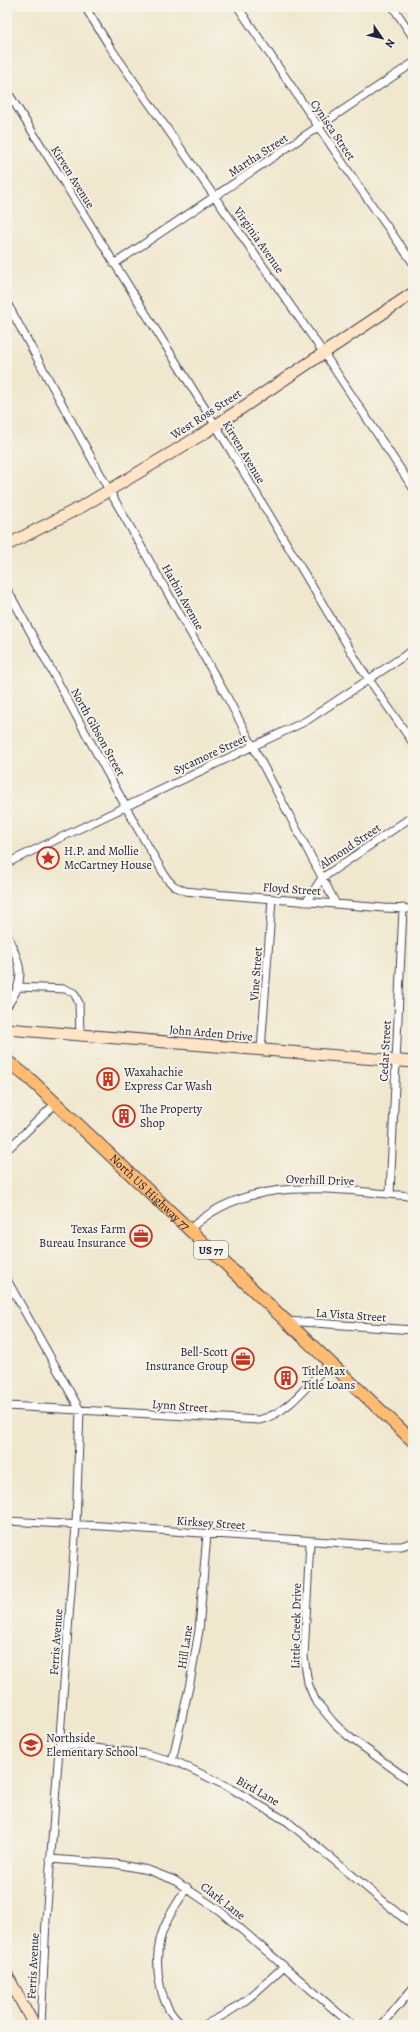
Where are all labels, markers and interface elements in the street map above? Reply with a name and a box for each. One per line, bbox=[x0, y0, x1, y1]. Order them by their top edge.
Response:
north arrow bbox=[362, 18, 402, 58]
text: N bbox=[381, 36, 398, 51]
street label: Cynisca Street bbox=[307, 97, 359, 164]
street label: Martha Street bbox=[225, 130, 291, 180]
street label: Kirven Avenue bbox=[47, 143, 99, 211]
street label: Virginia Avenue bbox=[230, 203, 288, 276]
street label: West Ross Street bbox=[167, 385, 244, 443]
street label: Kirven Avenue bbox=[219, 417, 269, 487]
street label: Harbin Avenue bbox=[158, 561, 208, 633]
street label: North Gibson Street bbox=[67, 685, 129, 779]
street label: Sycamore Street bbox=[171, 730, 249, 778]
street label: Almond Street bbox=[315, 820, 384, 873]
place label: H.P. and Mollie McCartney House bbox=[64, 843, 152, 873]
place icon: H.P. and Mollie McCartney House bbox=[35, 845, 61, 871]
street label: Floyd Street bbox=[262, 879, 322, 899]
street label: Vine Street bbox=[246, 946, 266, 1003]
street label: Cedar Street bbox=[375, 1020, 395, 1082]
street label: John Arden Drive bbox=[169, 1021, 253, 1045]
place label: Waxahachie Express Car Wash bbox=[123, 1064, 213, 1094]
building icon: Waxahachie Express Car Wash bbox=[95, 1066, 121, 1092]
place label: The Property Shop bbox=[140, 1101, 203, 1131]
building icon: The Property Shop bbox=[111, 1103, 137, 1129]
street label: North US Highway 77 bbox=[106, 1150, 194, 1235]
street label: Overhill Drive bbox=[285, 1171, 355, 1189]
place label: Texas Farm Bureau Insurance bbox=[39, 1221, 126, 1251]
office icon: Texas Farm Bureau Insurance bbox=[128, 1223, 154, 1249]
road number: US 77 bbox=[194, 1241, 228, 1259]
street label: La Vista Street bbox=[315, 1305, 387, 1325]
place label: Bell-Scott Insurance Group bbox=[146, 1344, 228, 1374]
office icon: Bell-Scott Insurance Group bbox=[230, 1346, 256, 1372]
place label: TitleMax Title Loans bbox=[302, 1363, 355, 1393]
building icon: TitleMax Title Loans bbox=[273, 1365, 299, 1391]
street label: Lynn Street bbox=[151, 1396, 209, 1416]
street label: Kirksey Street bbox=[176, 1513, 246, 1533]
street label: Little Creek Drive bbox=[287, 1583, 305, 1669]
street label: Ferris Avenue bbox=[46, 1608, 66, 1676]
street label: Hill Lane bbox=[174, 1624, 196, 1670]
place label: Northside Elementary School bbox=[46, 1730, 138, 1760]
school or university icon: Northside Elementary School bbox=[18, 1732, 44, 1758]
street label: Bird Lane bbox=[233, 1772, 283, 1810]
street label: Clark Lane bbox=[197, 1879, 249, 1923]
street label: Ferris Avenue bbox=[23, 1932, 43, 2000]

